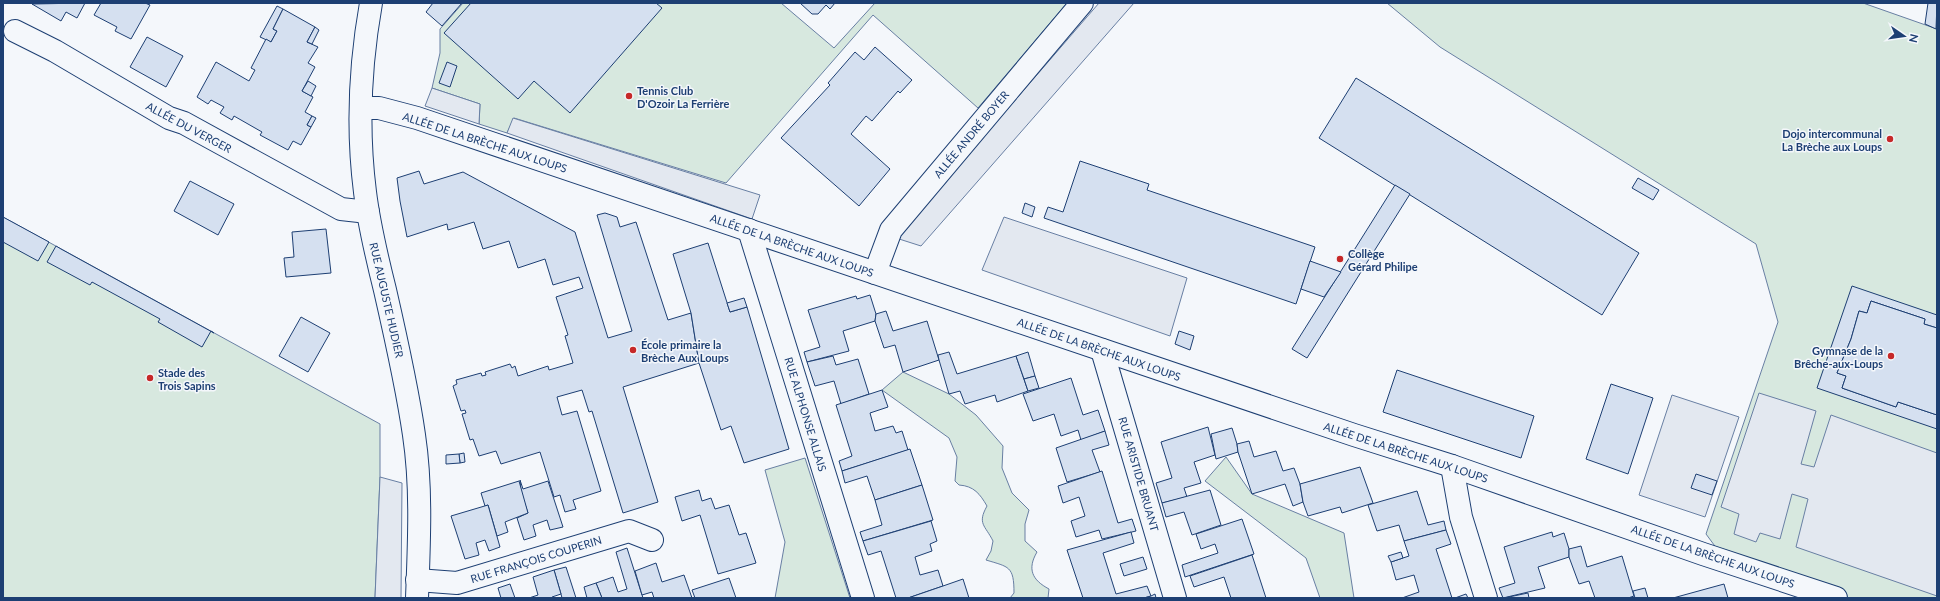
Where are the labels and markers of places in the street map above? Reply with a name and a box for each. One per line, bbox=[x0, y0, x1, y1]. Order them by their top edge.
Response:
place label: Tennis Club D'Ozoir La Ferrière bbox=[637, 84, 729, 110]
marker: Tennis Club D'Ozoir La Ferrière bbox=[624, 91, 634, 101]
place label: Dojo intercommunal La Brèche aux Loups bbox=[1782, 127, 1882, 153]
marker: Dojo intercommunal La Brèche aux Loups bbox=[1885, 134, 1895, 144]
place label: Collège Gérard Philipe bbox=[1348, 247, 1418, 273]
marker: Collège Gérard Philipe bbox=[1335, 254, 1345, 264]
place label: École primaire la Brèche Aux Loups bbox=[641, 338, 729, 364]
place label: Gymnase de la Brêche-aux-Loups bbox=[1794, 344, 1883, 370]
marker: École primaire la Brèche Aux Loups bbox=[628, 345, 638, 355]
marker: Gymnase de la Brêche-aux-Loups bbox=[1886, 351, 1896, 361]
place label: Stade des Trois Sapins bbox=[158, 366, 216, 392]
marker: Stade des Trois Sapins bbox=[145, 373, 155, 383]

